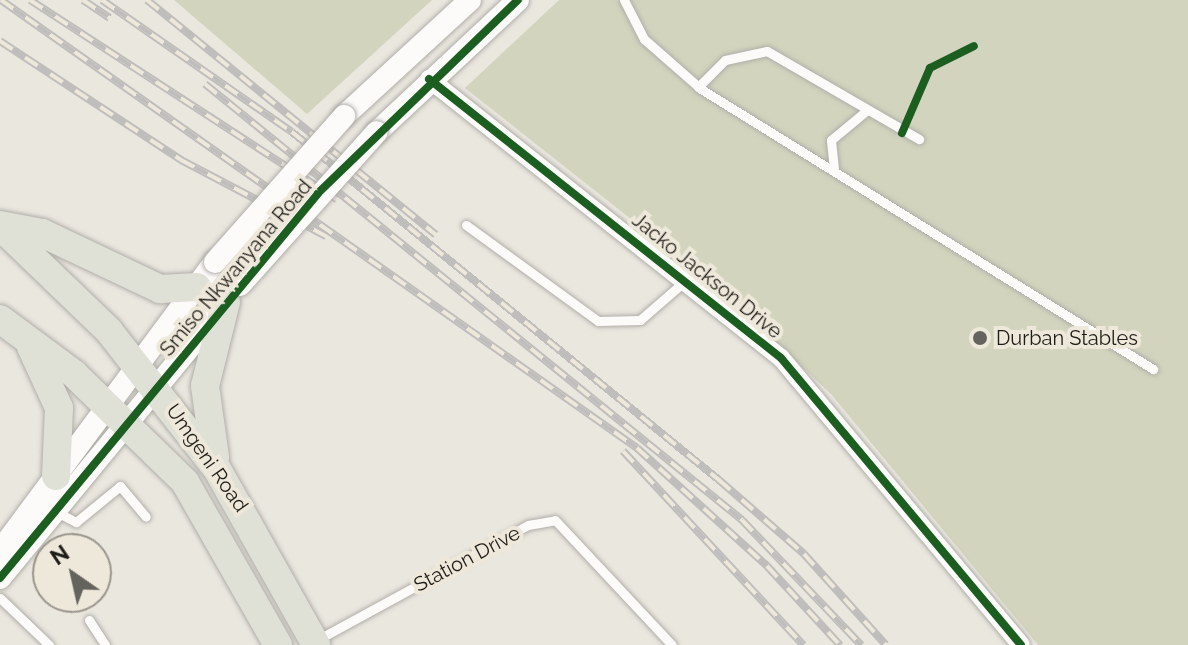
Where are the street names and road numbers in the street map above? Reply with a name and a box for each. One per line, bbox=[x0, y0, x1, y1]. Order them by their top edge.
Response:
street label: Smiso Nkwanyana Road bbox=[155, 175, 317, 361]
street label: Jacko Jackson Drive bbox=[627, 208, 787, 344]
street label: Umgeni Road bbox=[161, 399, 253, 517]
street label: Station Drive bbox=[410, 521, 524, 597]

